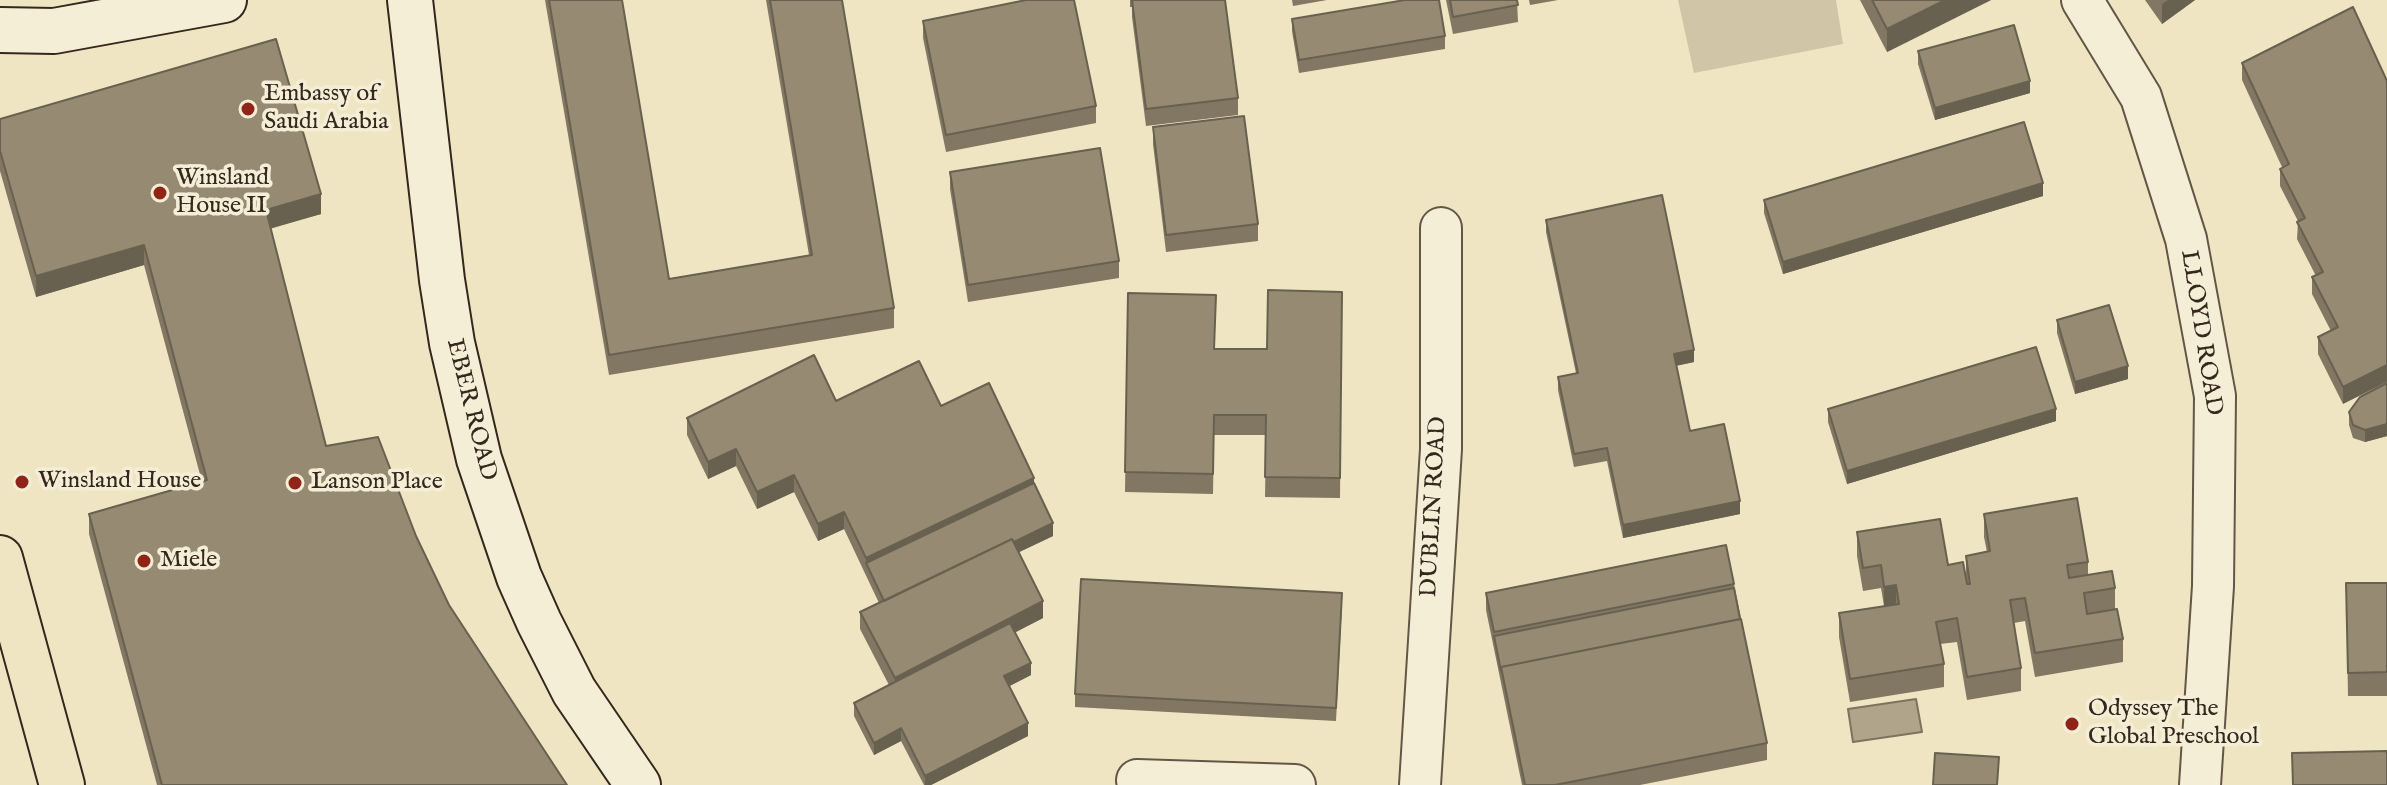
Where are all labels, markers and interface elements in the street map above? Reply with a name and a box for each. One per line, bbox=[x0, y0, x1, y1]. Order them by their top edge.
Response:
place label: Embassy of Saudi Arabia bbox=[264, 81, 388, 137]
marker: Embassy of Saudi Arabia bbox=[239, 100, 257, 118]
place label: Winsland House II bbox=[176, 165, 269, 221]
marker: Winsland House II bbox=[151, 184, 169, 202]
street label: LLOYD ROAD bbox=[2173, 248, 2227, 418]
street label: EBER ROAD bbox=[438, 336, 502, 484]
street label: DUBLIN ROAD bbox=[1416, 416, 1454, 598]
place label: Winsland House bbox=[38, 468, 201, 496]
place label: Lanson Place bbox=[311, 469, 443, 497]
marker: Winsland House bbox=[13, 473, 31, 491]
marker: Lanson Place bbox=[286, 474, 304, 492]
place label: Miele bbox=[160, 547, 217, 575]
marker: Miele bbox=[135, 552, 153, 570]
place label: Odyssey The Global Preschool bbox=[2088, 696, 2259, 752]
marker: Odyssey The Global Preschool bbox=[2063, 715, 2081, 733]

